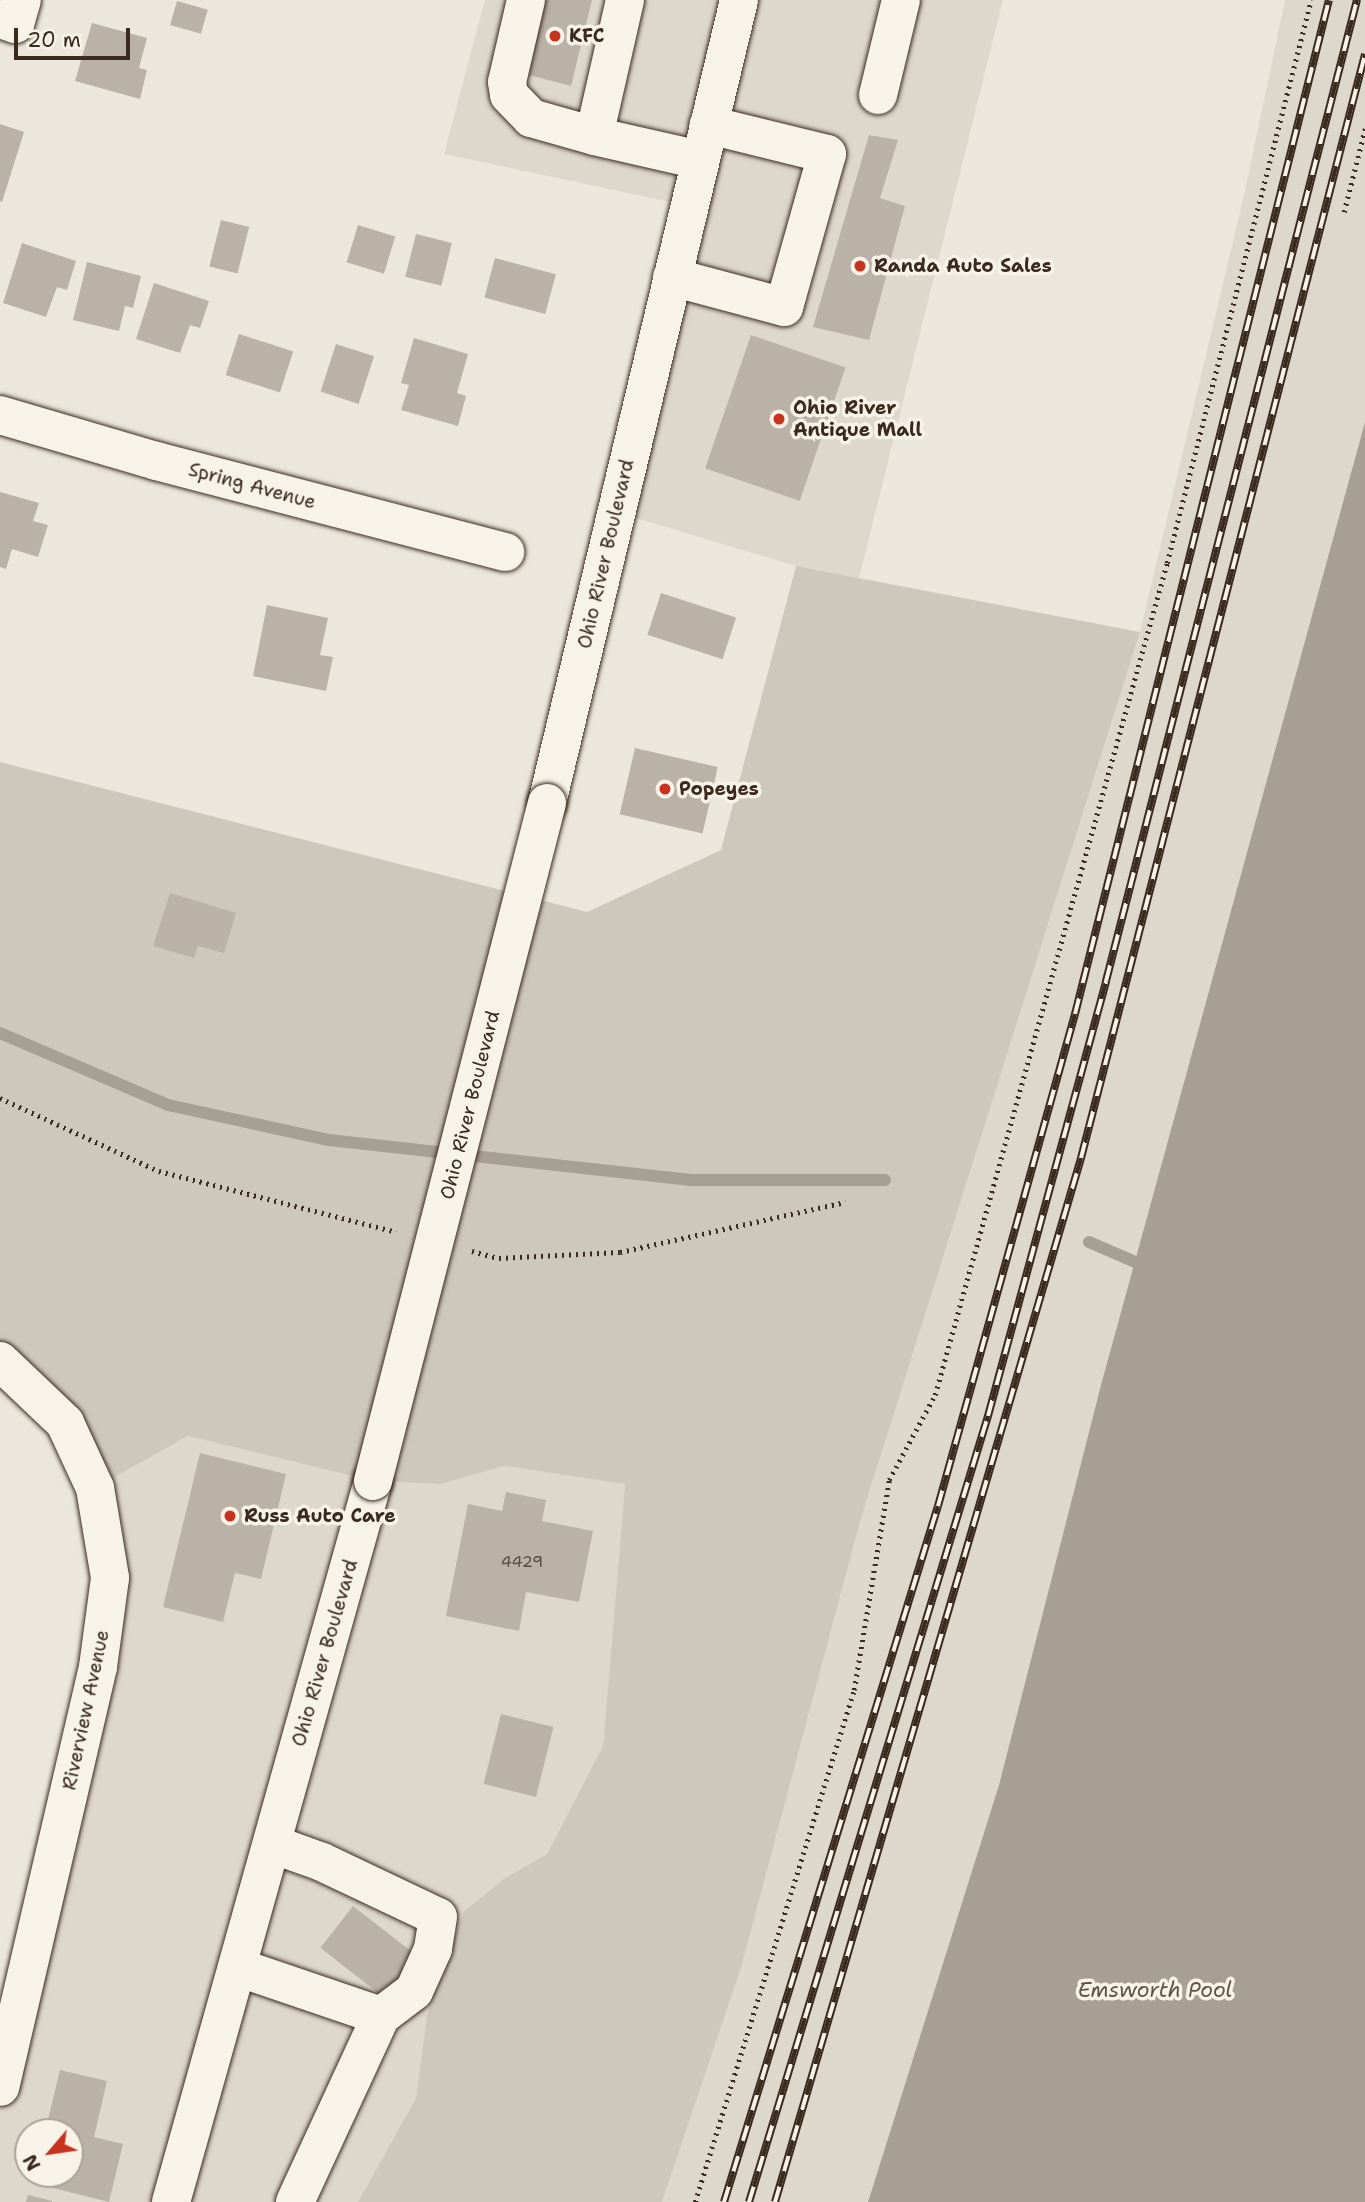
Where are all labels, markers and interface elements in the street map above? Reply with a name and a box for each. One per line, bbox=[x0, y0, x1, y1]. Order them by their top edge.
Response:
scale bar bbox=[18, 14, 133, 58]
place label: KFC bbox=[569, 25, 604, 47]
text: 20 m bbox=[27, 26, 81, 54]
marker: KFC bbox=[547, 28, 563, 44]
place label: Randa Auto Sales bbox=[874, 255, 1052, 277]
marker: Randa Auto Sales bbox=[852, 258, 868, 274]
place label: Ohio River Antique Mall bbox=[793, 397, 922, 441]
marker: Ohio River Antique Mall bbox=[771, 411, 787, 427]
street label: Ohio River Boulevard bbox=[573, 457, 639, 651]
street label: Spring Avenue bbox=[186, 458, 318, 514]
place label: Popeyes bbox=[679, 778, 759, 800]
marker: Popeyes bbox=[657, 781, 673, 797]
street label: Ohio River Boulevard bbox=[436, 1008, 504, 1202]
place label: Russ Auto Care bbox=[244, 1505, 396, 1527]
marker: Russ Auto Care bbox=[222, 1508, 238, 1524]
house number: 4429 bbox=[501, 1552, 543, 1572]
street label: Ohio River Boulevard bbox=[287, 1557, 363, 1749]
street label: Riverview Avenue bbox=[58, 1628, 114, 1792]
water label: Emsworth Pool bbox=[1078, 1977, 1232, 2003]
north arrow bbox=[14, 2118, 84, 2188]
text: N bbox=[17, 2150, 47, 2175]

